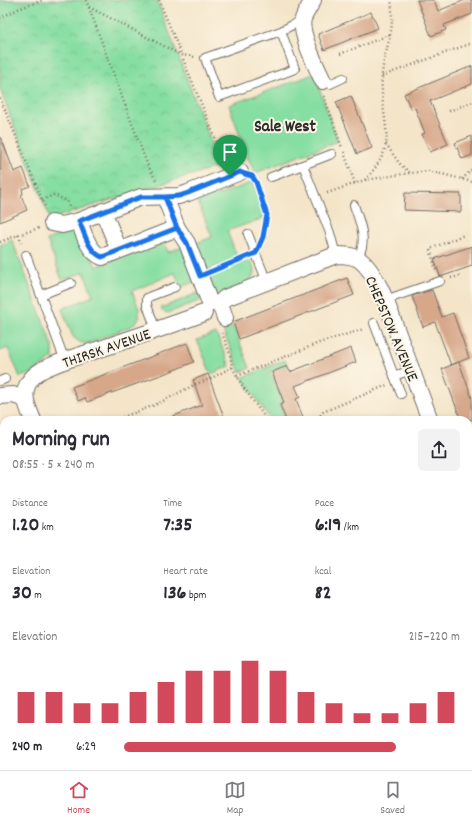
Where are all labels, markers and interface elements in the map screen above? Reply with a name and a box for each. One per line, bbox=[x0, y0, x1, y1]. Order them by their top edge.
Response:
district label: Sale West bbox=[254, 116, 317, 140]
pin bbox=[213, 135, 247, 176]
icon: arrive bbox=[219, 141, 241, 163]
street label: CHEPSTOW AVENUE bbox=[358, 273, 424, 386]
street label: THIRSK AVENUE bbox=[60, 323, 155, 375]
text: Morning run bbox=[12, 425, 110, 456]
button: share bbox=[418, 429, 460, 471]
text: 08:55 · 5 × 240 m bbox=[12, 456, 95, 475]
text: Distance bbox=[12, 496, 48, 512]
text: Time bbox=[163, 496, 182, 512]
text: Pace bbox=[315, 496, 334, 512]
text: 1.20 bbox=[12, 512, 39, 540]
text: 7:35 bbox=[163, 512, 192, 540]
text: 6:19 bbox=[315, 512, 341, 540]
text: km bbox=[39, 520, 54, 536]
text: /km bbox=[341, 520, 359, 536]
text: Elevation bbox=[12, 564, 50, 580]
text: Heart rate bbox=[163, 564, 208, 580]
text: kcal bbox=[315, 564, 331, 580]
text: 30 bbox=[12, 580, 32, 608]
text: 136 bbox=[163, 580, 186, 608]
text: 82 bbox=[315, 580, 331, 608]
text: m bbox=[32, 588, 42, 604]
text: bpm bbox=[186, 588, 206, 604]
text: Elevation bbox=[12, 628, 57, 647]
text: 215–220 m bbox=[409, 628, 460, 647]
text: 240 m bbox=[12, 738, 42, 757]
text: 6:29 bbox=[76, 738, 96, 757]
tab: Home bbox=[67, 779, 90, 819]
tab: Map bbox=[224, 779, 246, 819]
tab: Saved bbox=[380, 779, 405, 819]

